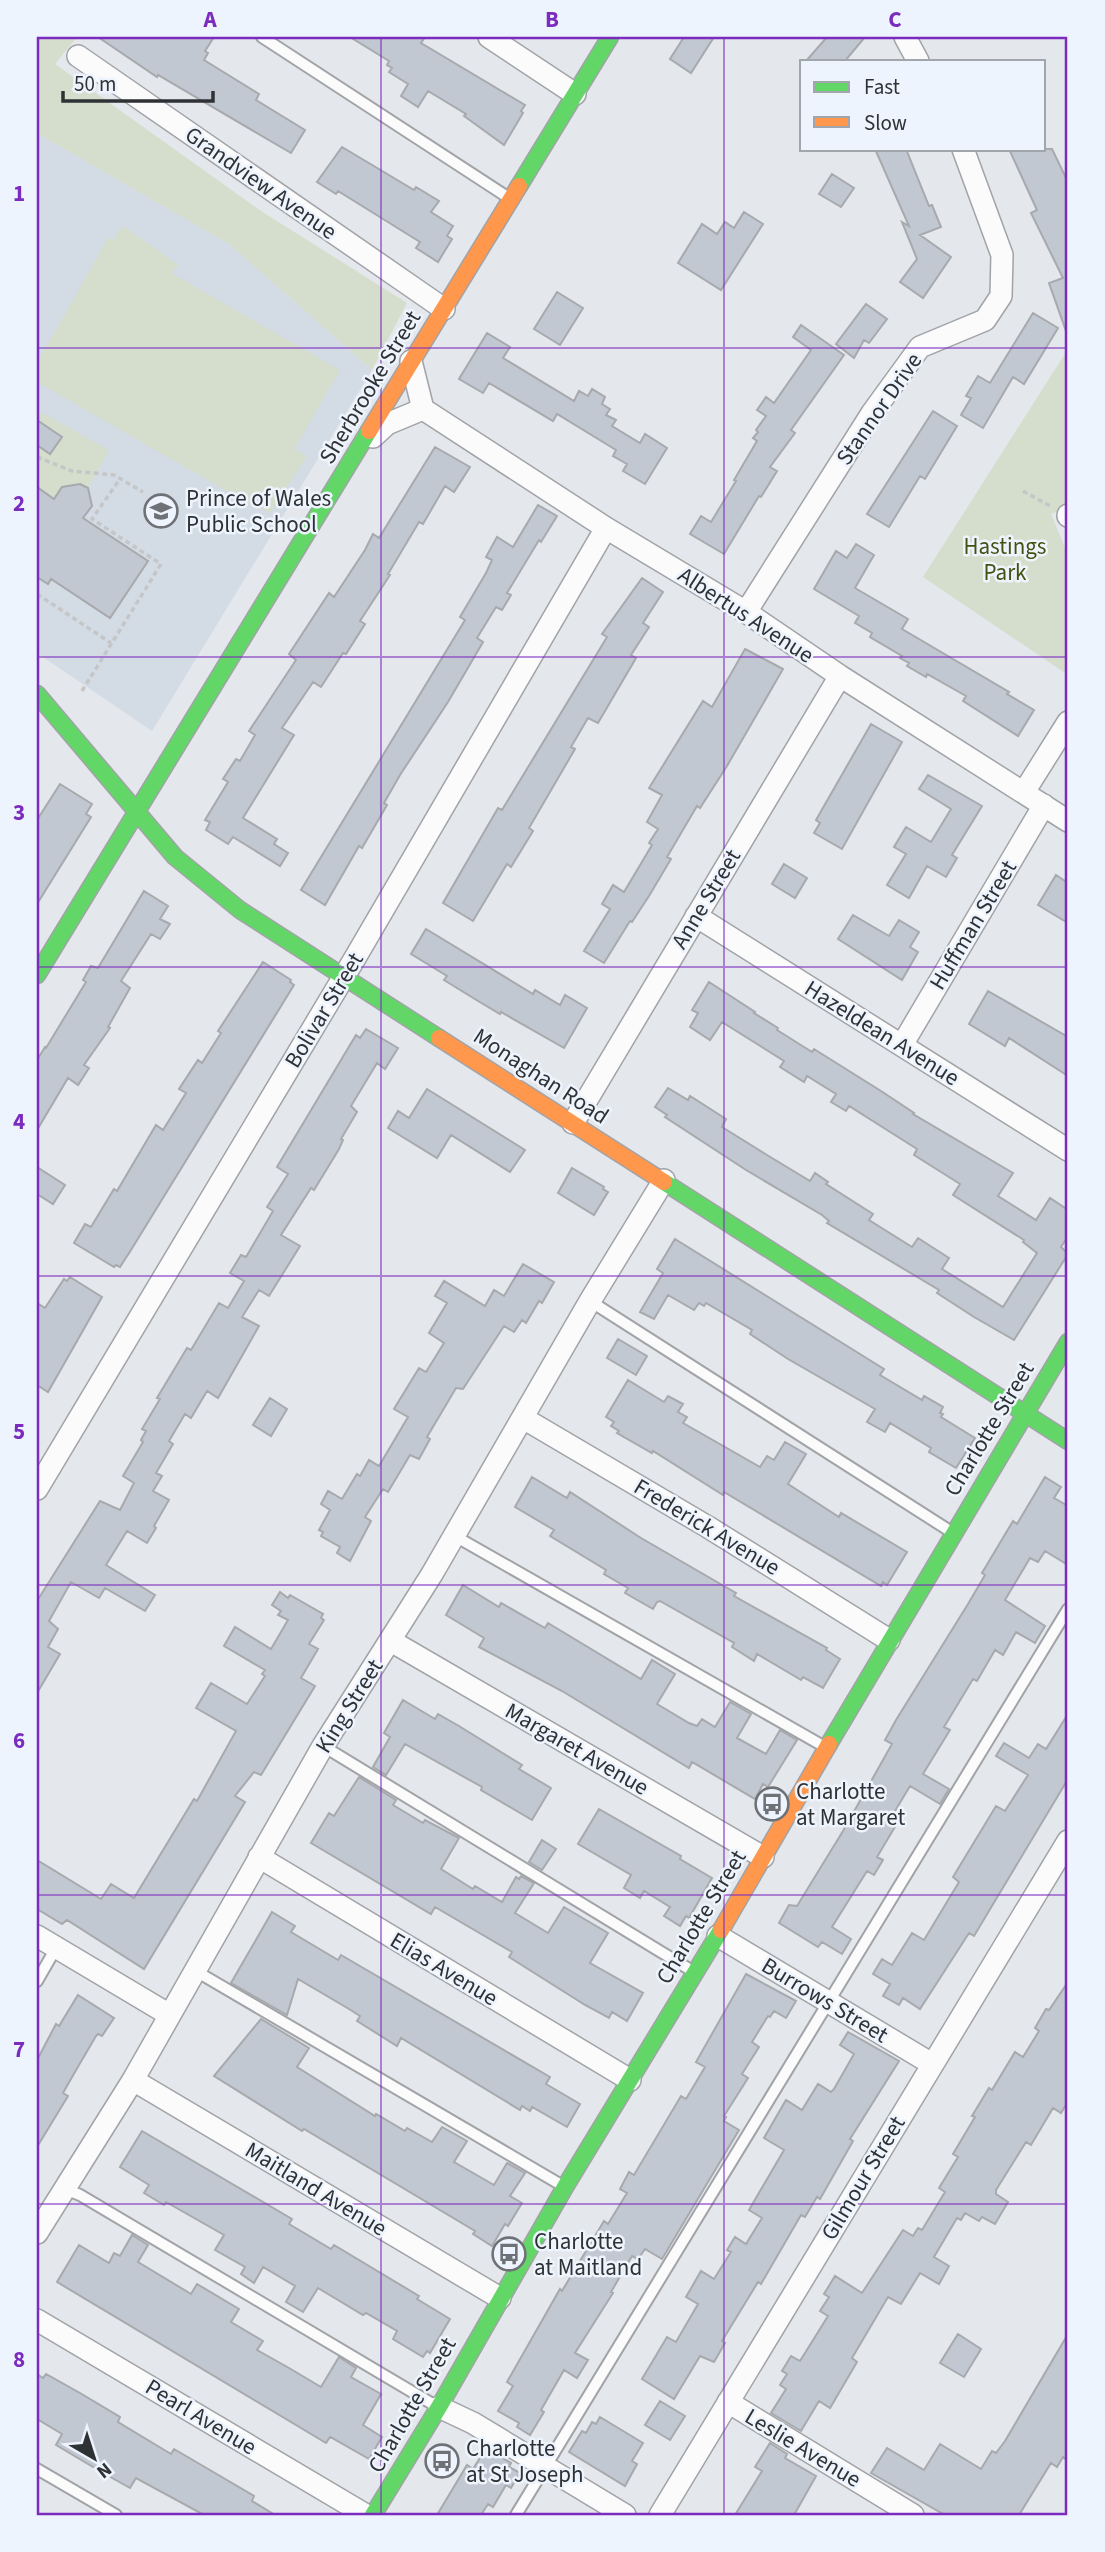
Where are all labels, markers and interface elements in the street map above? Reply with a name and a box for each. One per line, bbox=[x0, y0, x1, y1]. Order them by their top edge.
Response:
text: A bbox=[202, 3, 217, 36]
text: B bbox=[545, 3, 559, 36]
text: C bbox=[888, 3, 902, 36]
scale bar bbox=[63, 60, 214, 104]
legend bbox=[800, 60, 1046, 150]
text: 50 m bbox=[74, 69, 116, 99]
text: Fast bbox=[864, 72, 900, 102]
text: Slow bbox=[864, 108, 907, 138]
street label: Grandview Avenue bbox=[178, 118, 344, 248]
text: 1 bbox=[13, 177, 25, 210]
street label: Sherbrooke Street bbox=[311, 304, 429, 470]
street label: Stannor Drive bbox=[828, 346, 930, 472]
place label: Prince of Wales Public School bbox=[186, 482, 331, 541]
text: 2 bbox=[13, 487, 25, 520]
school or university icon: Prince of Wales Public School bbox=[142, 492, 180, 530]
park label: Hastings Park bbox=[963, 530, 1047, 589]
street label: Albertus Avenue bbox=[672, 559, 820, 671]
text: 3 bbox=[13, 796, 25, 829]
street label: Anne Street bbox=[663, 843, 749, 955]
street label: Huffman Street bbox=[921, 854, 1025, 996]
street label: Bolivar Street bbox=[276, 946, 372, 1074]
street label: Hazeldean Avenue bbox=[798, 972, 966, 1094]
street label: Monaghan Road bbox=[467, 1020, 615, 1132]
text: 4 bbox=[13, 1105, 25, 1138]
street label: Charlotte Street bbox=[936, 1355, 1042, 1502]
text: 5 bbox=[13, 1415, 25, 1448]
street label: Frederick Avenue bbox=[628, 1470, 786, 1584]
street label: King Street bbox=[307, 1652, 391, 1759]
street label: Margaret Avenue bbox=[499, 1694, 655, 1804]
text: 6 bbox=[13, 1724, 25, 1757]
place label: Charlotte at Margaret bbox=[796, 1775, 905, 1834]
bus stop icon: Charlotte at Margaret bbox=[753, 1785, 791, 1823]
street label: Charlotte Street bbox=[648, 1843, 754, 1990]
street label: Elias Avenue bbox=[384, 1924, 504, 2014]
street label: Burrows Street bbox=[755, 1949, 895, 2051]
text: 7 bbox=[13, 2033, 25, 2066]
street label: Gilmour Street bbox=[813, 2109, 913, 2246]
street label: Maitland Avenue bbox=[239, 2134, 393, 2244]
place label: Charlotte at Maitland bbox=[534, 2225, 642, 2284]
bus stop icon: Charlotte at Maitland bbox=[490, 2235, 528, 2273]
street label: Charlotte Street bbox=[360, 2331, 464, 2479]
text: 8 bbox=[13, 2343, 25, 2376]
street label: Pearl Avenue bbox=[139, 2371, 263, 2463]
street label: Leslie Avenue bbox=[739, 2400, 867, 2496]
north arrow bbox=[60, 2422, 130, 2492]
place label: Charlotte at St Joseph bbox=[466, 2432, 584, 2491]
bus stop icon: Charlotte at St Joseph bbox=[423, 2442, 461, 2480]
text: N bbox=[90, 2456, 117, 2485]

